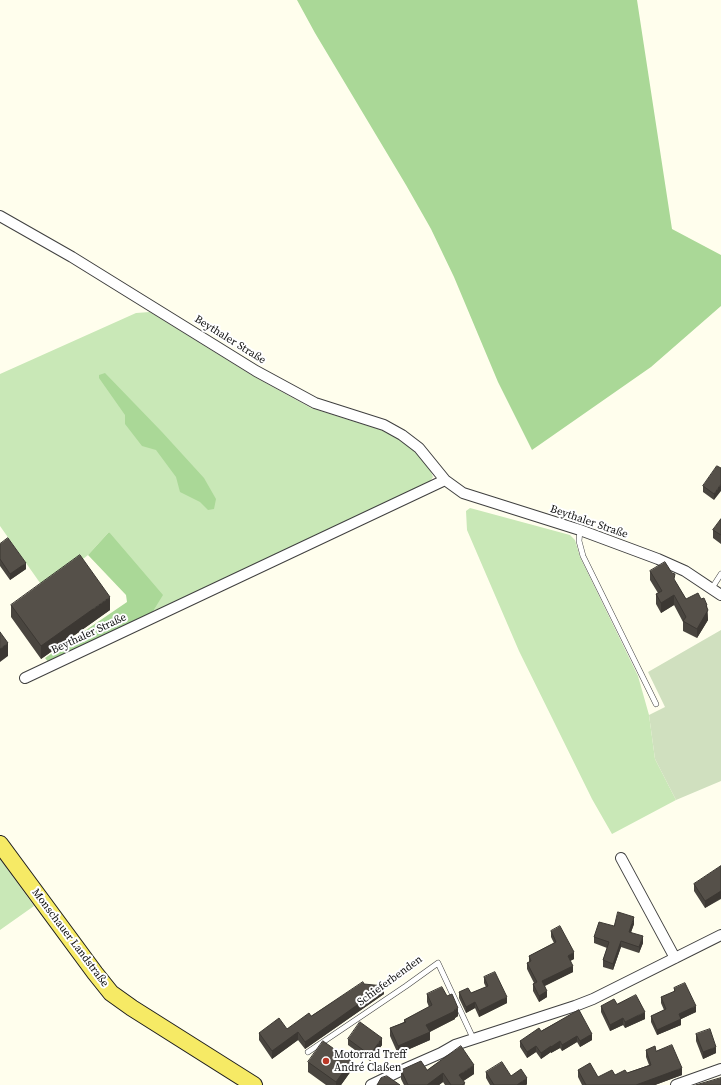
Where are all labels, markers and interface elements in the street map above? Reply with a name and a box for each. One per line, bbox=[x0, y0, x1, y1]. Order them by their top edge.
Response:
street label: Beythaler Straße bbox=[192, 313, 268, 367]
street label: Beythaler Straße bbox=[548, 503, 630, 541]
street label: Beythaler Straße bbox=[49, 611, 129, 657]
street label: Monschauer Landstraße bbox=[29, 886, 111, 990]
street label: Schieferbenden bbox=[355, 953, 425, 1009]
place label: Motorrad Treff André Claßen bbox=[334, 1048, 406, 1074]
marker: Motorrad Treff André Claßen bbox=[321, 1056, 331, 1066]

